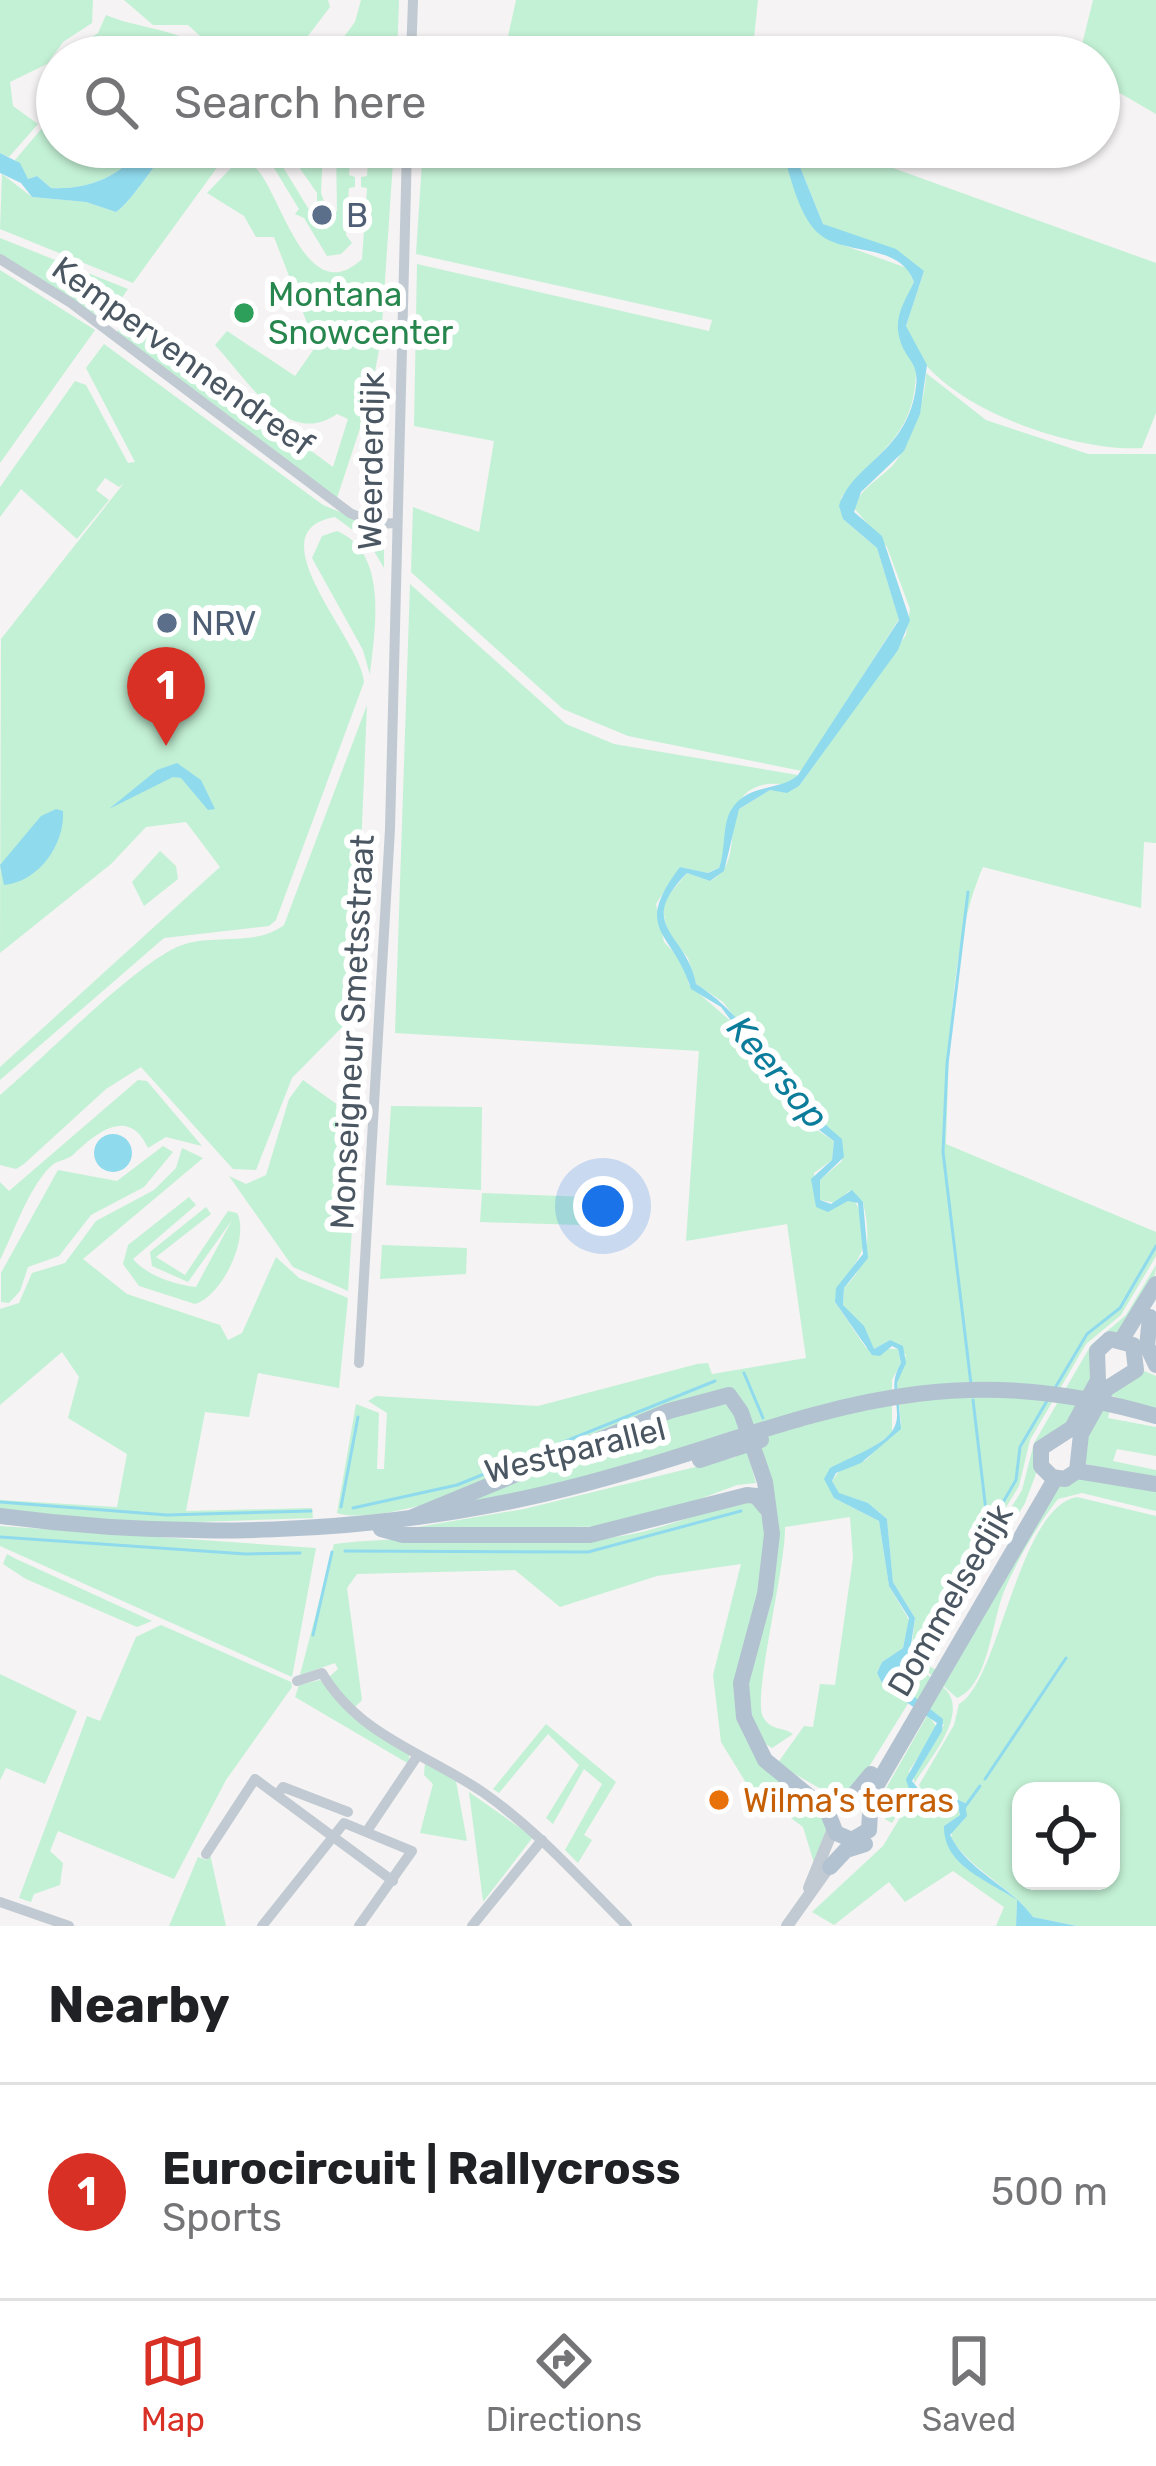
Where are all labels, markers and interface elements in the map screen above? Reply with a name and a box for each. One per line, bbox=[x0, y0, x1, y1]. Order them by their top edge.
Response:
search box bbox=[36, 36, 1120, 168]
icon: search bbox=[78, 69, 144, 135]
text: Search here bbox=[174, 76, 426, 129]
place label: B bbox=[346, 196, 368, 235]
marker: B bbox=[309, 202, 335, 228]
street label: Kempervennendreef bbox=[45, 248, 321, 464]
place label: Montana Snowcenter bbox=[268, 275, 454, 352]
marker: Montana Snowcenter bbox=[231, 300, 257, 326]
street label: Weerderdijk bbox=[350, 372, 392, 550]
place label: NRV bbox=[191, 604, 256, 643]
marker: NRV bbox=[154, 610, 180, 636]
pin: 1 bbox=[127, 647, 205, 746]
street label: Monseigneur Smetsstraat bbox=[322, 833, 382, 1230]
water label: Keersop bbox=[718, 1007, 838, 1137]
your location bbox=[573, 1176, 633, 1236]
street label: Westparallel bbox=[481, 1409, 669, 1491]
street label: Dommelsedijk bbox=[879, 1497, 1021, 1703]
place label: Wilma's terras bbox=[743, 1781, 954, 1820]
map controls bbox=[1012, 1782, 1120, 1890]
button: locate bbox=[1012, 1782, 1120, 1890]
marker: Wilma's terras bbox=[706, 1787, 732, 1813]
text: Nearby bbox=[48, 1974, 230, 2035]
text: Eurocircuit | Rallycross bbox=[162, 2142, 681, 2195]
text: 1 bbox=[77, 2169, 97, 2215]
text: 500 m bbox=[991, 2169, 1108, 2215]
text: Sports bbox=[162, 2195, 282, 2241]
tab: Map bbox=[140, 2328, 206, 2439]
tab: Directions bbox=[486, 2328, 642, 2439]
tab: Saved bbox=[922, 2328, 1016, 2439]

